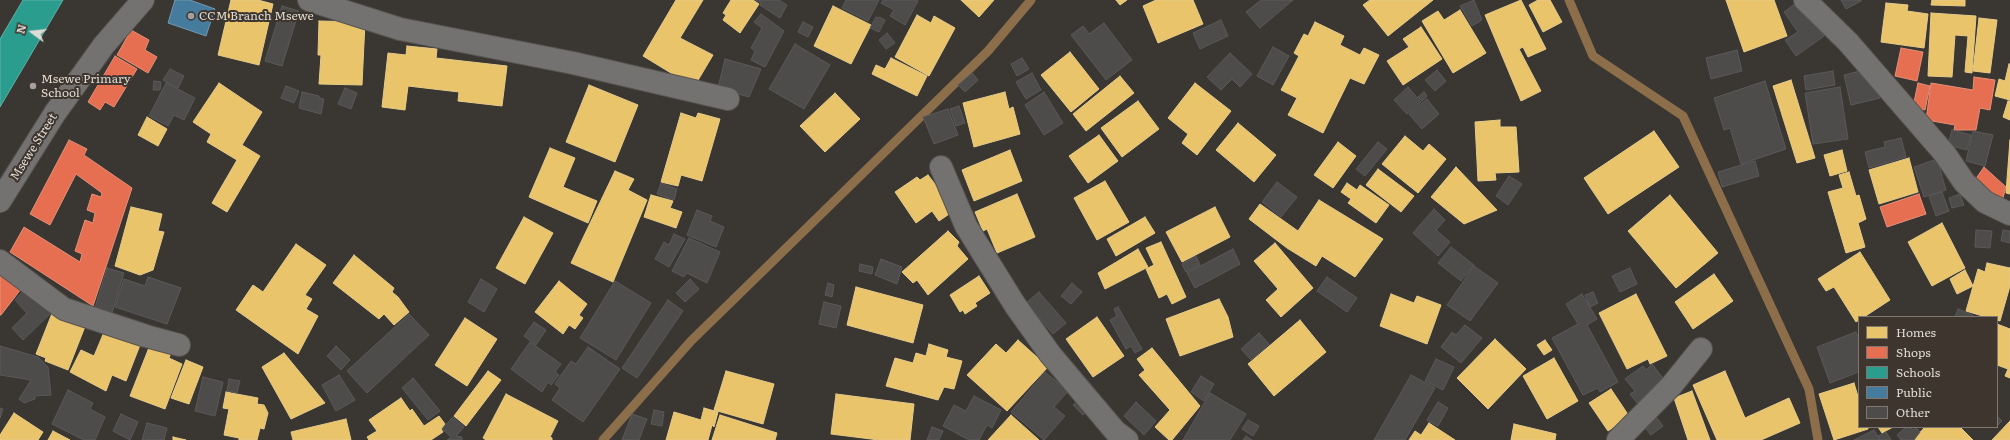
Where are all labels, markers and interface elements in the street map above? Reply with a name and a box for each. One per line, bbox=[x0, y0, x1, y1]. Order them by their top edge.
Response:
place label: CCM Branch Msewe bbox=[199, 9, 314, 23]
marker: CCM Branch Msewe bbox=[186, 11, 196, 21]
north arrow bbox=[12, 12, 52, 52]
text: N bbox=[11, 22, 29, 35]
place label: Msewe Primary School bbox=[41, 72, 131, 100]
marker: Msewe Primary School bbox=[28, 81, 38, 91]
street label: Msewe Street bbox=[8, 111, 60, 183]
legend bbox=[1858, 316, 1998, 428]
text: Homes bbox=[1896, 323, 1936, 341]
text: Shops bbox=[1896, 343, 1931, 361]
text: Schools bbox=[1896, 363, 1940, 381]
text: Public bbox=[1896, 383, 1932, 401]
text: Other bbox=[1896, 403, 1930, 421]

